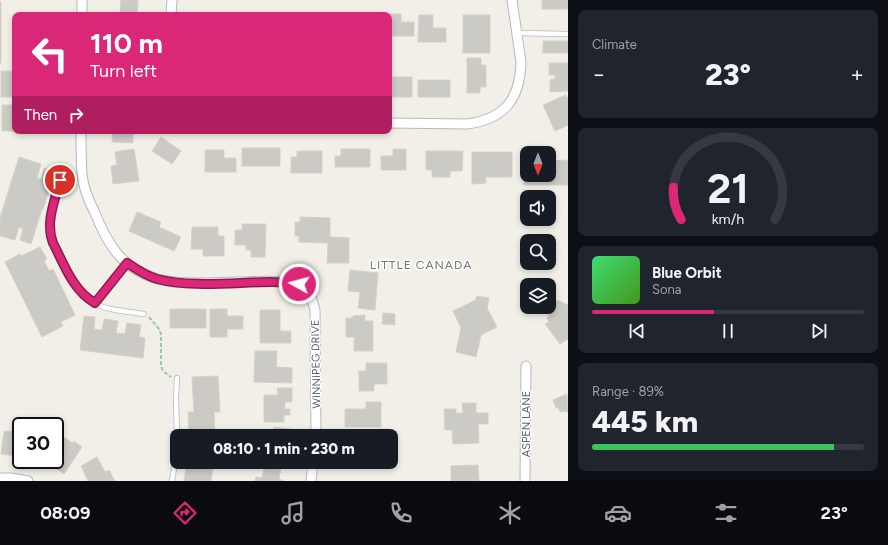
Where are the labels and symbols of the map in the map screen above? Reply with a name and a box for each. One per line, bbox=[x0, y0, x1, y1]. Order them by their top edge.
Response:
north arrow bbox=[520, 146, 556, 182]
pin bbox=[43, 163, 77, 197]
district label: LITTLE CANADA bbox=[370, 258, 472, 272]
position arrow bbox=[278, 263, 320, 305]
street label: WINNIPEG DRIVE bbox=[309, 319, 323, 409]
street label: ASPEN LANE bbox=[520, 391, 533, 457]
speed limit sign: 30 bbox=[12, 417, 64, 469]

